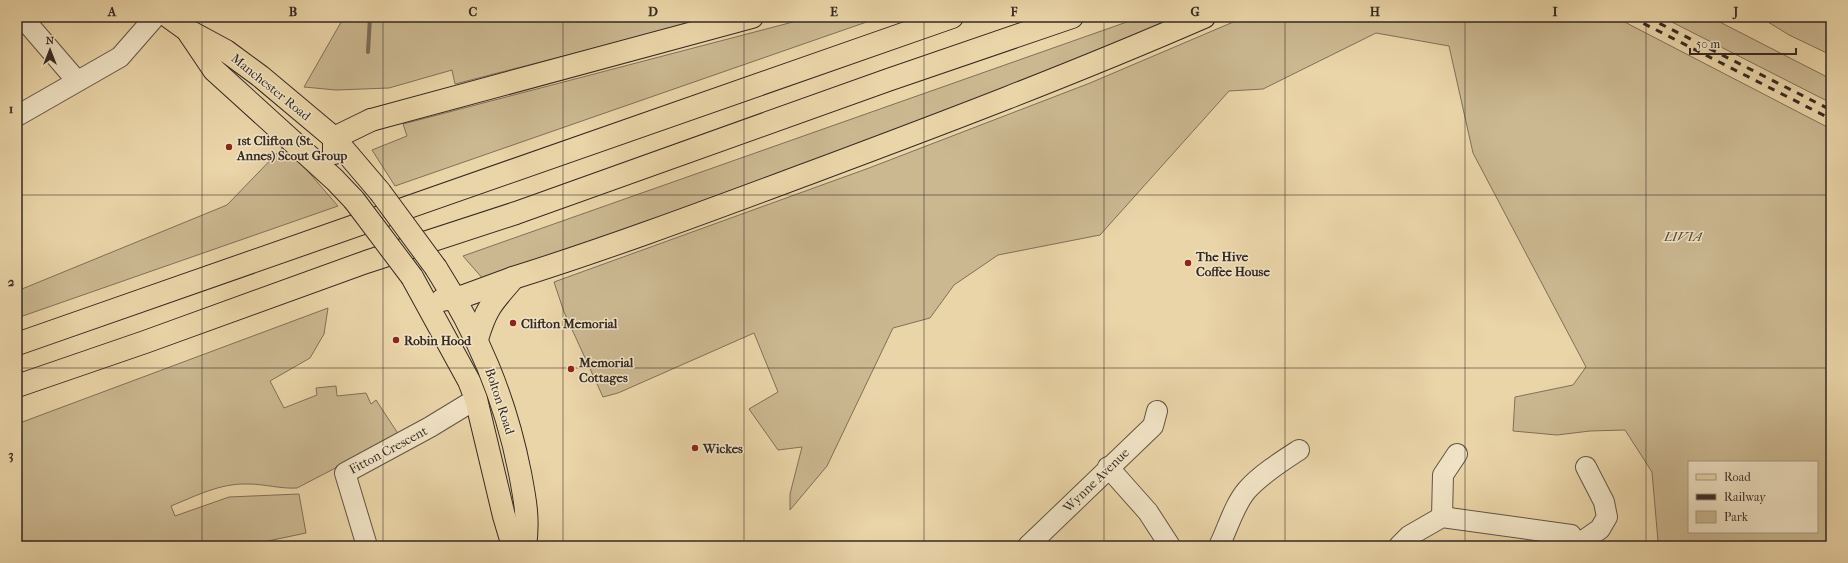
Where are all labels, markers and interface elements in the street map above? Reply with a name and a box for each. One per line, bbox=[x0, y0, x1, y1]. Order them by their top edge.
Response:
text: A bbox=[107, 4, 117, 19]
text: B bbox=[289, 4, 298, 19]
text: C bbox=[469, 4, 478, 19]
text: D bbox=[648, 4, 658, 19]
text: E bbox=[830, 4, 838, 19]
text: F bbox=[1010, 4, 1018, 19]
text: G bbox=[1190, 4, 1200, 19]
text: H bbox=[1370, 4, 1381, 19]
text: I bbox=[1552, 4, 1558, 19]
text: J bbox=[1732, 4, 1739, 20]
north arrow bbox=[30, 30, 70, 70]
scale bar bbox=[1690, 30, 1796, 56]
text: N bbox=[46, 34, 55, 47]
text: 50 m bbox=[1696, 37, 1720, 51]
street label: Manchester Road bbox=[228, 50, 314, 124]
text: 1 bbox=[9, 101, 14, 116]
place label: 1st Clifton (St. Annes) Scout Group bbox=[236, 133, 347, 164]
marker: 1st Clifton (St. Annes) Scout Group bbox=[224, 142, 234, 152]
park label: LIVIA bbox=[1663, 229, 1703, 244]
place label: The Hive Coffee House bbox=[1195, 249, 1270, 279]
marker: The Hive Coffee House bbox=[1183, 258, 1193, 268]
text: 2 bbox=[8, 274, 15, 289]
place label: Clifton Memorial bbox=[521, 316, 618, 331]
marker: Clifton Memorial bbox=[508, 318, 518, 328]
place label: Robin Hood bbox=[404, 333, 472, 348]
marker: Robin Hood bbox=[391, 335, 401, 345]
place label: Memorial Cottages bbox=[578, 355, 634, 386]
marker: Memorial Cottages bbox=[566, 364, 576, 374]
street label: Bolton Road bbox=[482, 366, 518, 437]
street label: Fitton Crescent bbox=[346, 423, 430, 477]
place label: Wickes bbox=[702, 441, 743, 456]
marker: Wickes bbox=[690, 443, 700, 453]
street label: Wynne Avenue bbox=[1059, 445, 1132, 516]
text: 3 bbox=[8, 447, 14, 463]
legend bbox=[1688, 461, 1818, 533]
text: Road bbox=[1724, 470, 1751, 484]
text: Railway bbox=[1724, 490, 1766, 504]
text: Park bbox=[1724, 510, 1749, 524]

